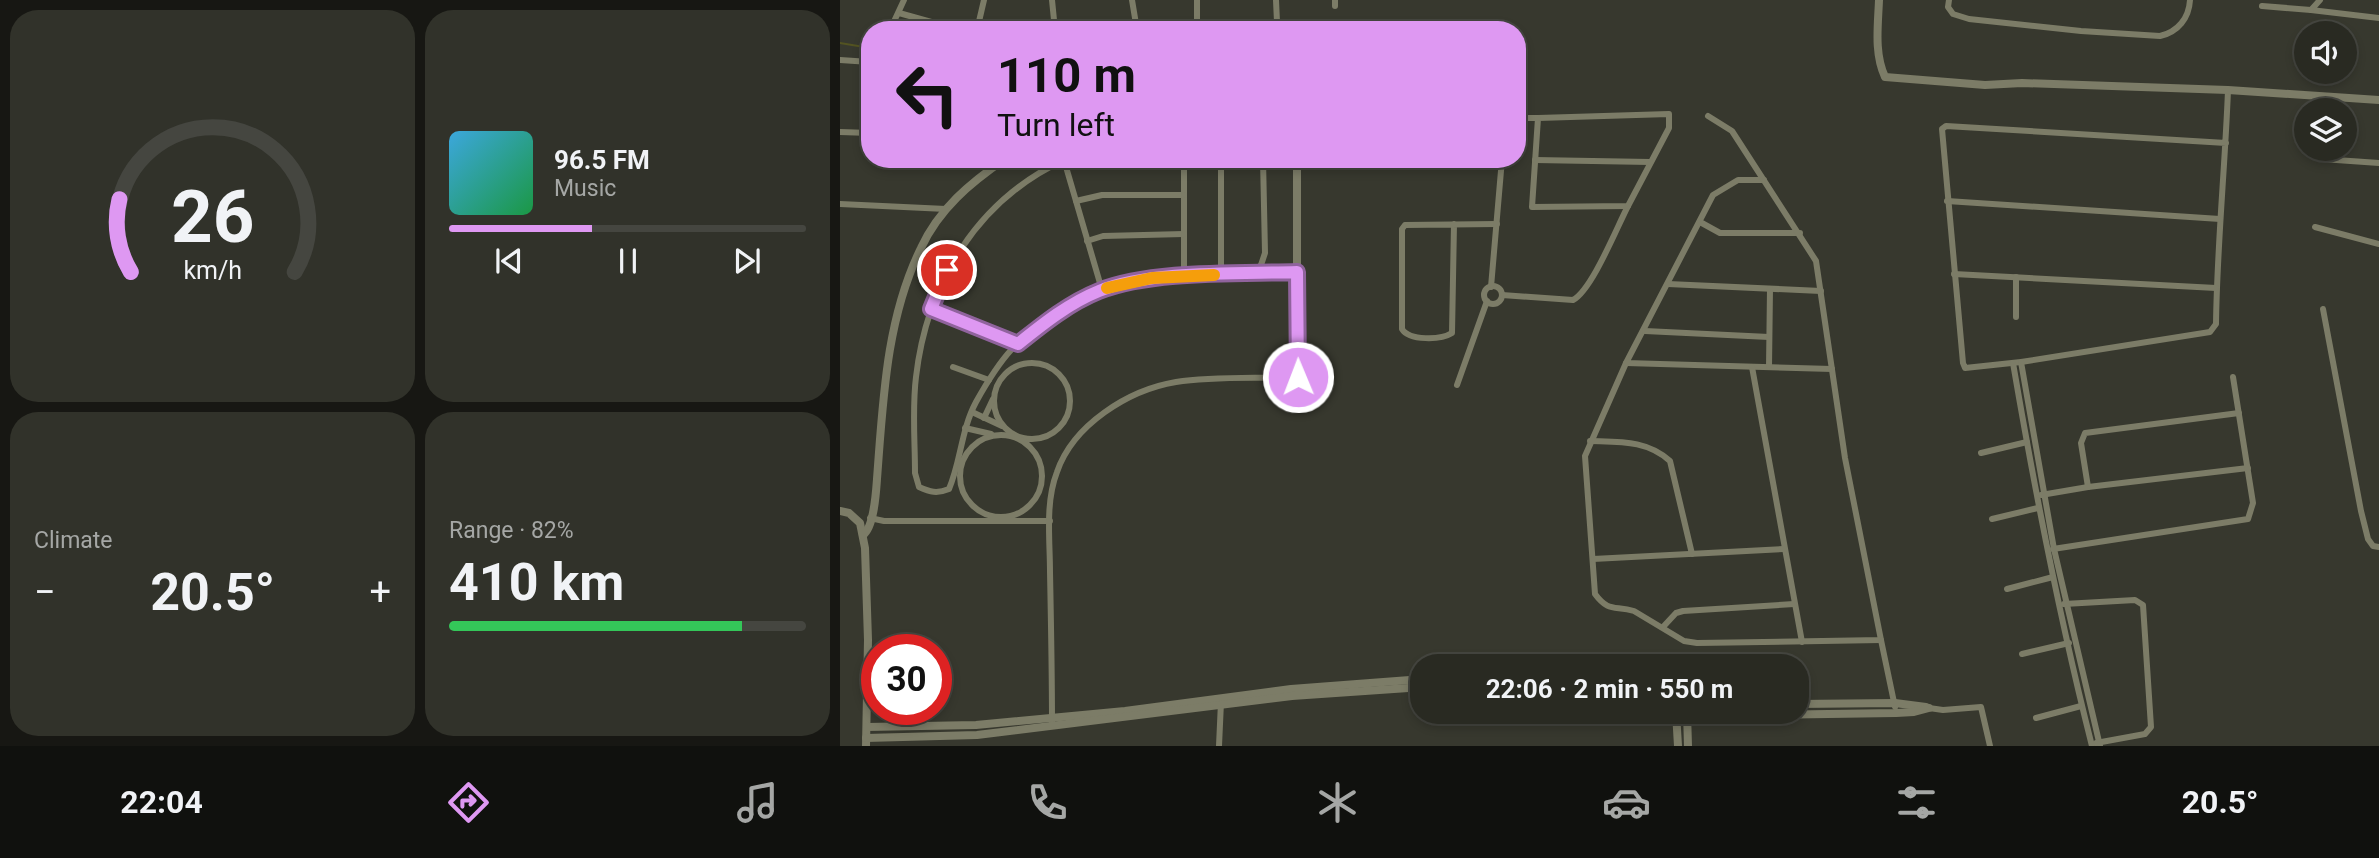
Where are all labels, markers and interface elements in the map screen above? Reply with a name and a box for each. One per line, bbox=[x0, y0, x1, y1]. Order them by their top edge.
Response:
map controls bbox=[2294, 21, 2357, 161]
button: sound bbox=[2294, 21, 2357, 84]
text: 110 m bbox=[997, 47, 1136, 104]
icon: left bbox=[882, 49, 973, 140]
button: layers bbox=[2294, 98, 2357, 161]
text: Turn left bbox=[997, 106, 1115, 144]
text: 96.5 FM bbox=[554, 145, 650, 175]
text: 26 bbox=[171, 174, 254, 260]
text: Music bbox=[554, 175, 616, 202]
pin bbox=[917, 240, 977, 300]
icon: previous bbox=[490, 242, 528, 280]
icon: pause bbox=[609, 242, 647, 280]
icon: next bbox=[728, 242, 766, 280]
icon: arrive bbox=[928, 251, 966, 289]
text: km/h bbox=[183, 256, 242, 285]
position arrow bbox=[1261, 340, 1335, 414]
text: Range · 82% bbox=[449, 517, 574, 544]
text: Climate bbox=[34, 527, 113, 554]
text: 410 km bbox=[449, 552, 624, 613]
text: 20.5° bbox=[150, 562, 275, 623]
text: − bbox=[34, 570, 56, 614]
text: + bbox=[369, 570, 391, 614]
speed limit sign: 30 bbox=[861, 634, 952, 725]
text: 22:06 · 2 min · 550 m bbox=[1486, 674, 1733, 704]
icon: directions bbox=[444, 778, 493, 827]
icon: music bbox=[733, 778, 782, 827]
icon: phone bbox=[1023, 778, 1072, 827]
icon: climate bbox=[1313, 778, 1362, 827]
icon: car bbox=[1602, 778, 1651, 827]
icon: filters bbox=[1892, 778, 1941, 827]
text: 22:04 bbox=[120, 783, 203, 821]
text: 20.5° bbox=[2182, 783, 2259, 821]

